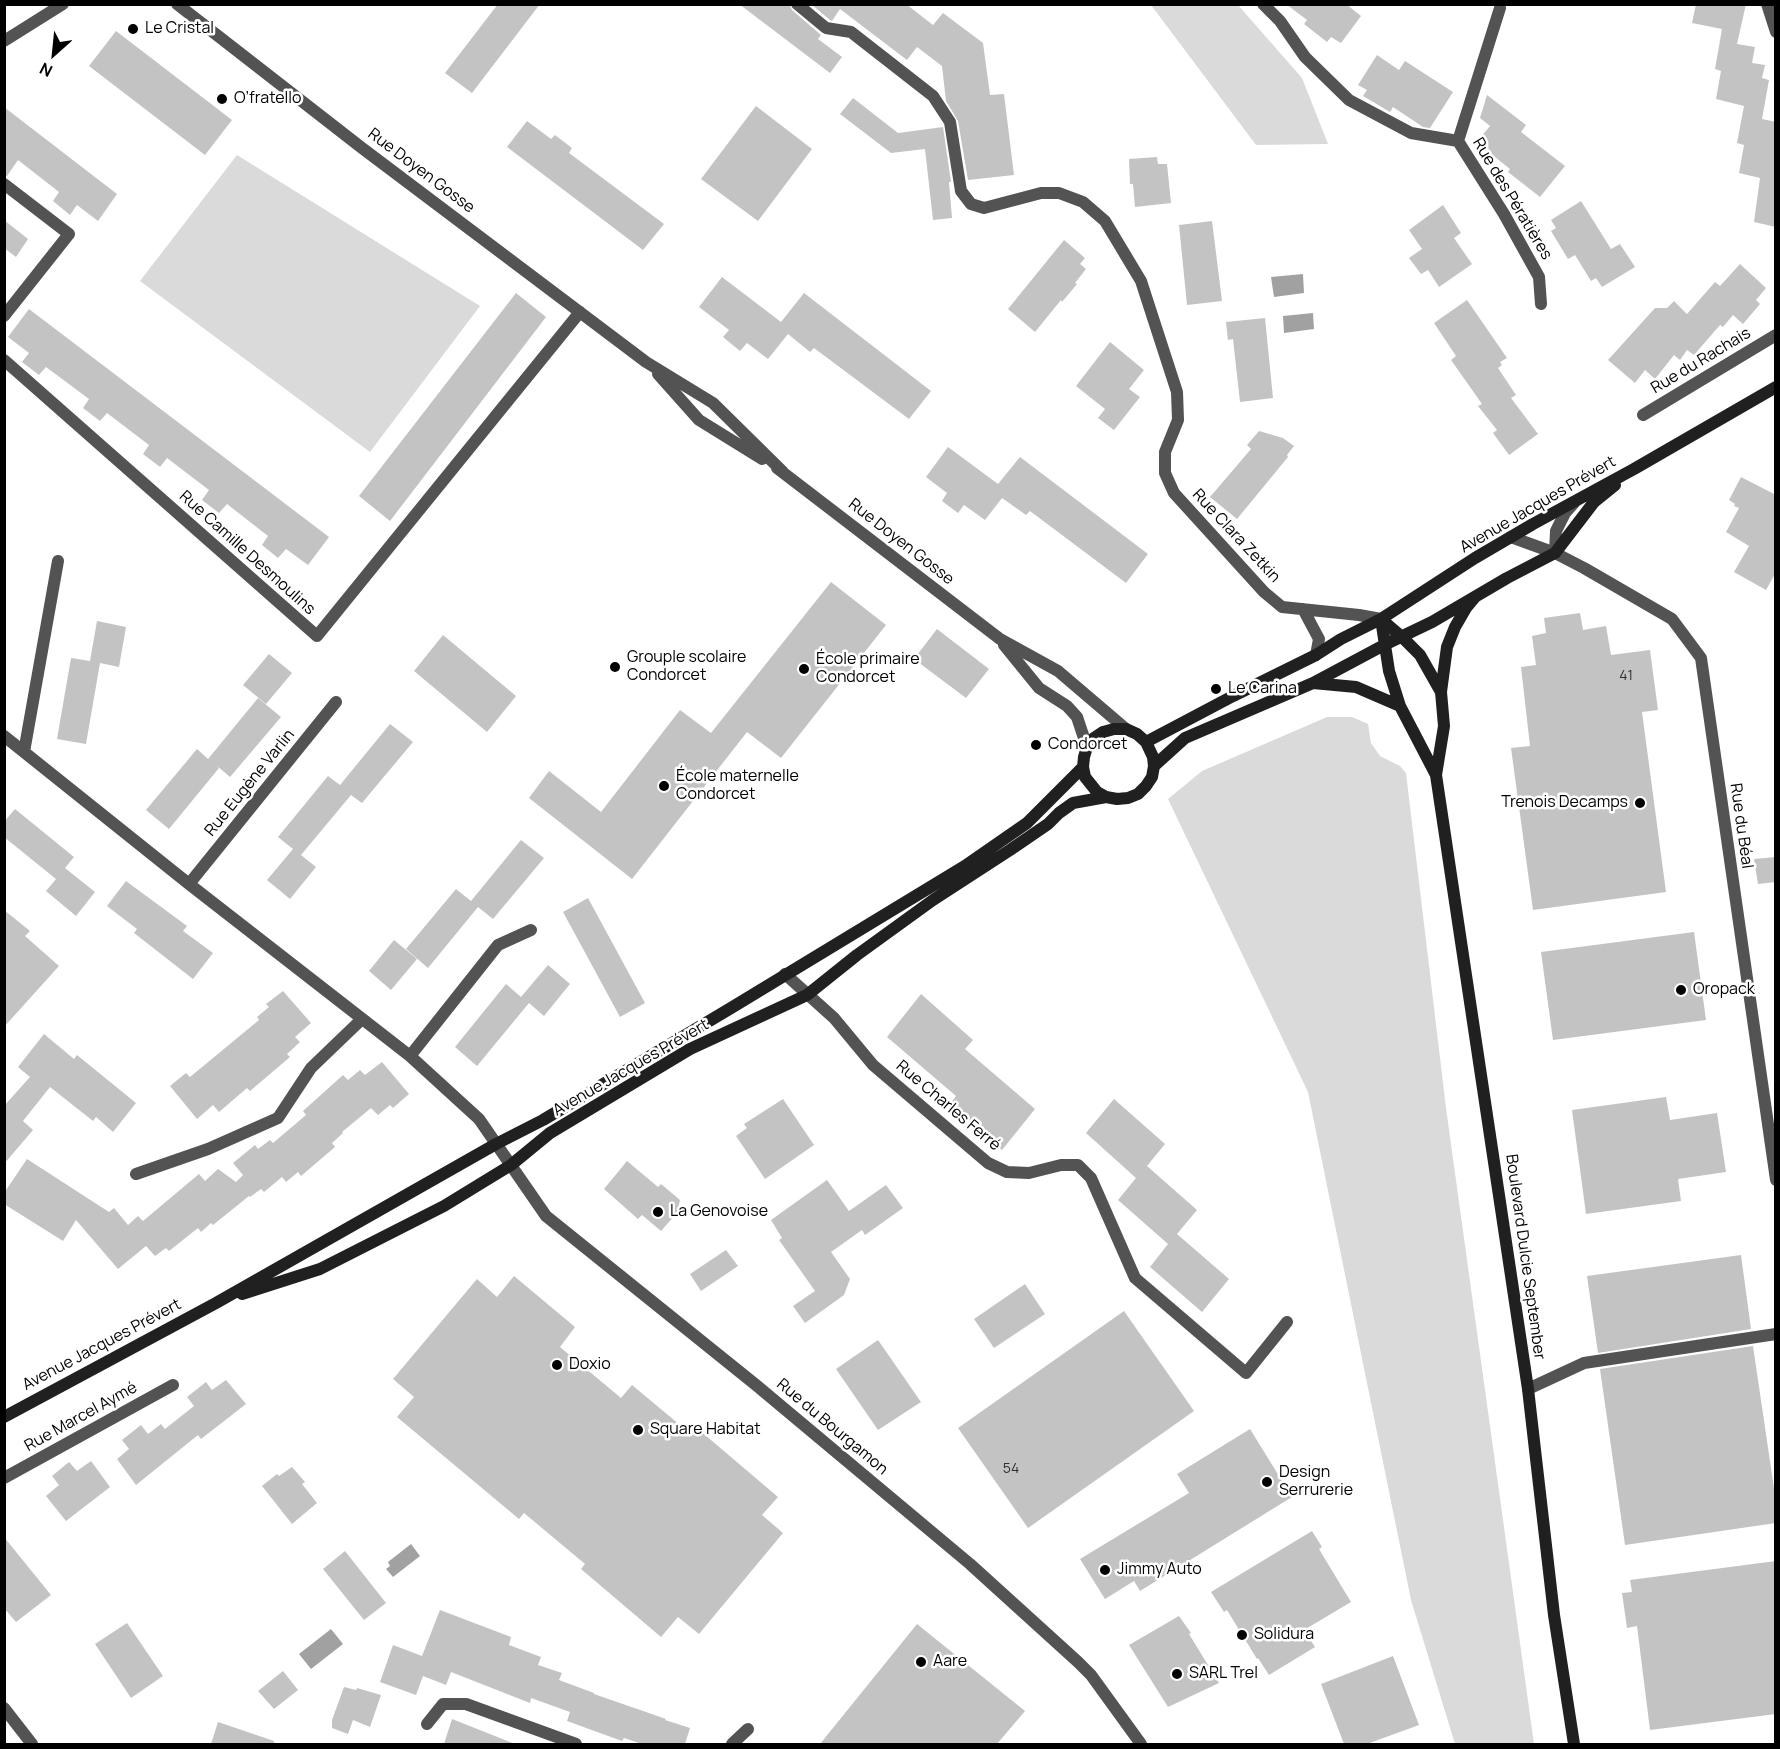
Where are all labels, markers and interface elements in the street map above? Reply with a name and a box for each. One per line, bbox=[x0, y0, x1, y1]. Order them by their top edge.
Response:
place label: Le Cristal bbox=[145, 19, 214, 39]
marker: Le Cristal bbox=[126, 22, 140, 36]
north arrow bbox=[24, 24, 84, 84]
text: N bbox=[36, 58, 56, 82]
place label: O’fratello bbox=[234, 89, 302, 109]
marker: O’fratello bbox=[215, 92, 229, 106]
street label: Rue Doyen Gosse bbox=[364, 125, 478, 217]
street label: Rue des Pératières bbox=[1468, 135, 1556, 263]
street label: Rue du Rachais bbox=[1648, 324, 1754, 398]
street label: Avenue Jacques Prévert bbox=[1457, 452, 1619, 558]
street label: Rue Clara Zetkin bbox=[1188, 485, 1284, 587]
street label: Rue Camille Desmoulins bbox=[175, 487, 319, 619]
street label: Rue Doyen Gosse bbox=[844, 495, 958, 589]
place label: Grouple scolaire Condorcet bbox=[627, 648, 746, 686]
place label: École primaire Condorcet bbox=[816, 650, 920, 688]
marker: Grouple scolaire Condorcet bbox=[608, 660, 622, 674]
marker: École primaire Condorcet bbox=[797, 662, 811, 676]
house number: 41 bbox=[1619, 668, 1633, 684]
place label: Le Carina bbox=[1228, 679, 1297, 699]
marker: Le Carina bbox=[1209, 682, 1223, 696]
street label: Rue Eugène Varlin bbox=[201, 726, 299, 840]
place label: Condorcet bbox=[1048, 735, 1127, 755]
marker: Condorcet bbox=[1029, 738, 1043, 752]
place label: École maternelle Condorcet bbox=[676, 767, 799, 805]
marker: École maternelle Condorcet bbox=[657, 779, 671, 793]
street label: Rue du Béal bbox=[1726, 782, 1756, 870]
place label: Trenois Decamps bbox=[1501, 793, 1628, 813]
marker: Trenois Decamps bbox=[1633, 796, 1647, 810]
place label: Oropack bbox=[1693, 980, 1755, 1000]
marker: Oropack bbox=[1674, 983, 1688, 997]
street label: Avenue Jacques Prévert bbox=[550, 1015, 712, 1121]
street label: Rue Charles Ferré bbox=[892, 1057, 1004, 1155]
street label: Boulevard Dulcie September bbox=[1501, 1153, 1549, 1361]
place label: La Genovoise bbox=[670, 1202, 768, 1222]
marker: La Genovoise bbox=[651, 1205, 665, 1219]
street label: Avenue Jacques Prévert bbox=[19, 1295, 185, 1395]
place label: Doxio bbox=[569, 1355, 611, 1375]
marker: Doxio bbox=[550, 1358, 564, 1372]
street label: Rue du Bourgamon bbox=[772, 1375, 892, 1479]
street label: Rue Marcel Aymé bbox=[21, 1378, 141, 1456]
place label: Square Habitat bbox=[650, 1420, 761, 1440]
marker: Square Habitat bbox=[631, 1423, 645, 1437]
house number: 54 bbox=[1003, 1461, 1019, 1477]
place label: Design Serrurerie bbox=[1279, 1463, 1353, 1501]
marker: Design Serrurerie bbox=[1260, 1475, 1274, 1489]
place label: Jimmy Auto bbox=[1117, 1560, 1202, 1580]
marker: Jimmy Auto bbox=[1098, 1563, 1112, 1577]
place label: Solidura bbox=[1254, 1625, 1314, 1645]
marker: Solidura bbox=[1235, 1628, 1249, 1642]
place label: Aare bbox=[933, 1652, 967, 1672]
marker: Aare bbox=[914, 1655, 928, 1669]
place label: SARL Trel bbox=[1189, 1664, 1258, 1684]
marker: SARL Trel bbox=[1170, 1667, 1184, 1681]

